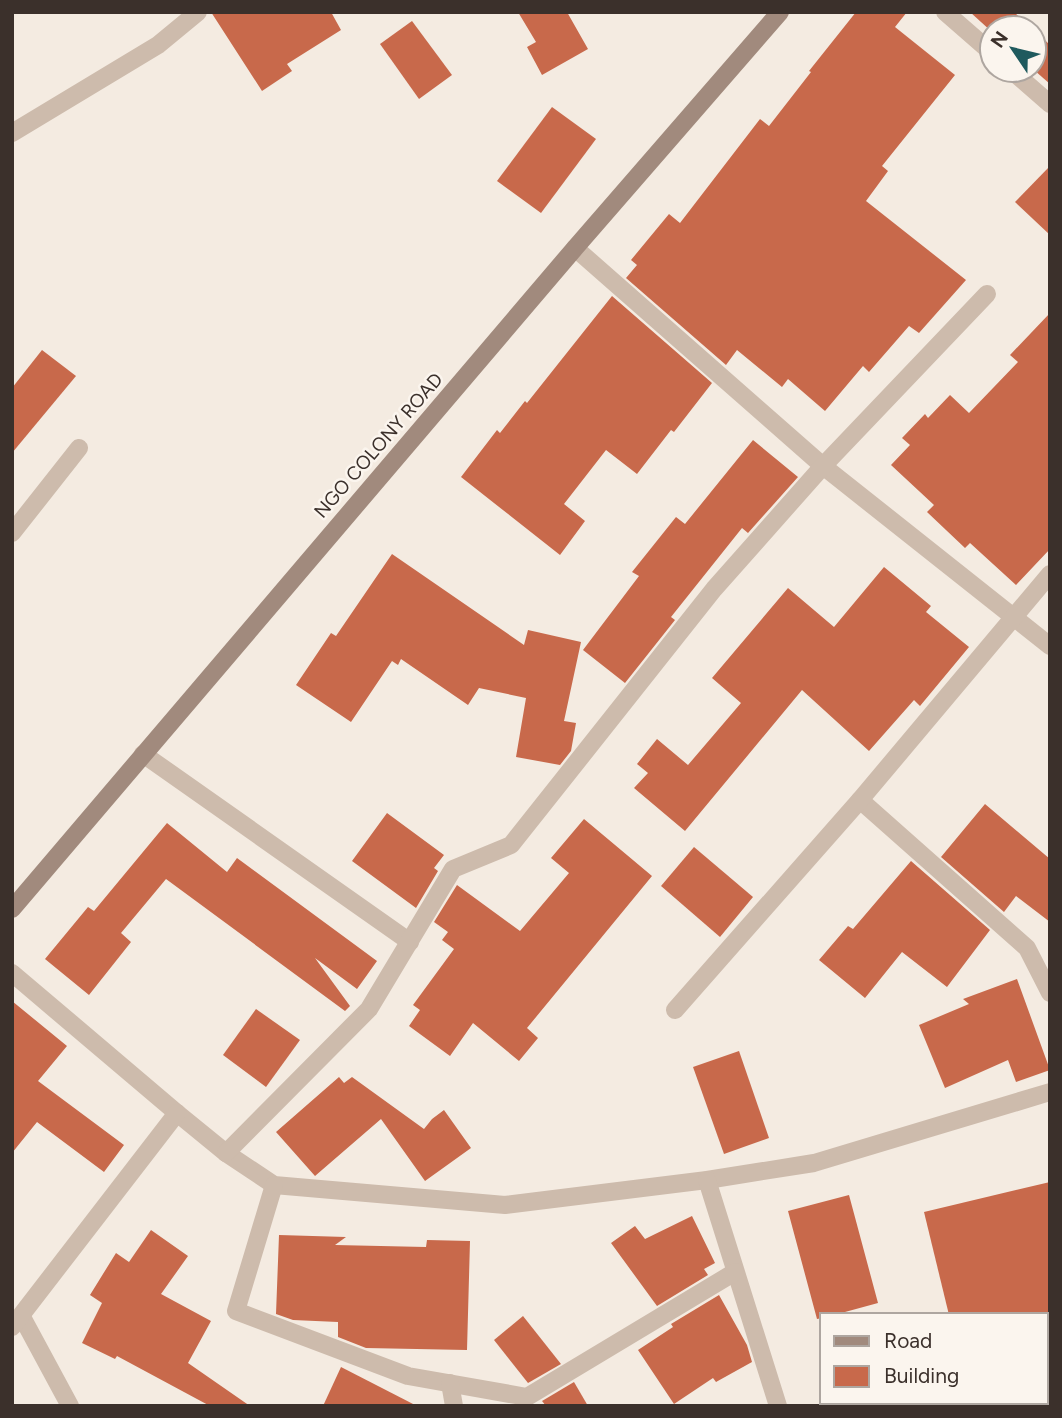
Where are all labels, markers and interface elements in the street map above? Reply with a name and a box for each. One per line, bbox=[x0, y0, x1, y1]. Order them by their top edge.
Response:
north arrow bbox=[978, 14, 1048, 84]
text: N bbox=[986, 27, 1013, 52]
street label: NGO COLONY ROAD bbox=[309, 368, 448, 523]
legend bbox=[820, 1313, 1048, 1404]
text: Road bbox=[884, 1328, 932, 1353]
text: Building bbox=[884, 1363, 959, 1388]

